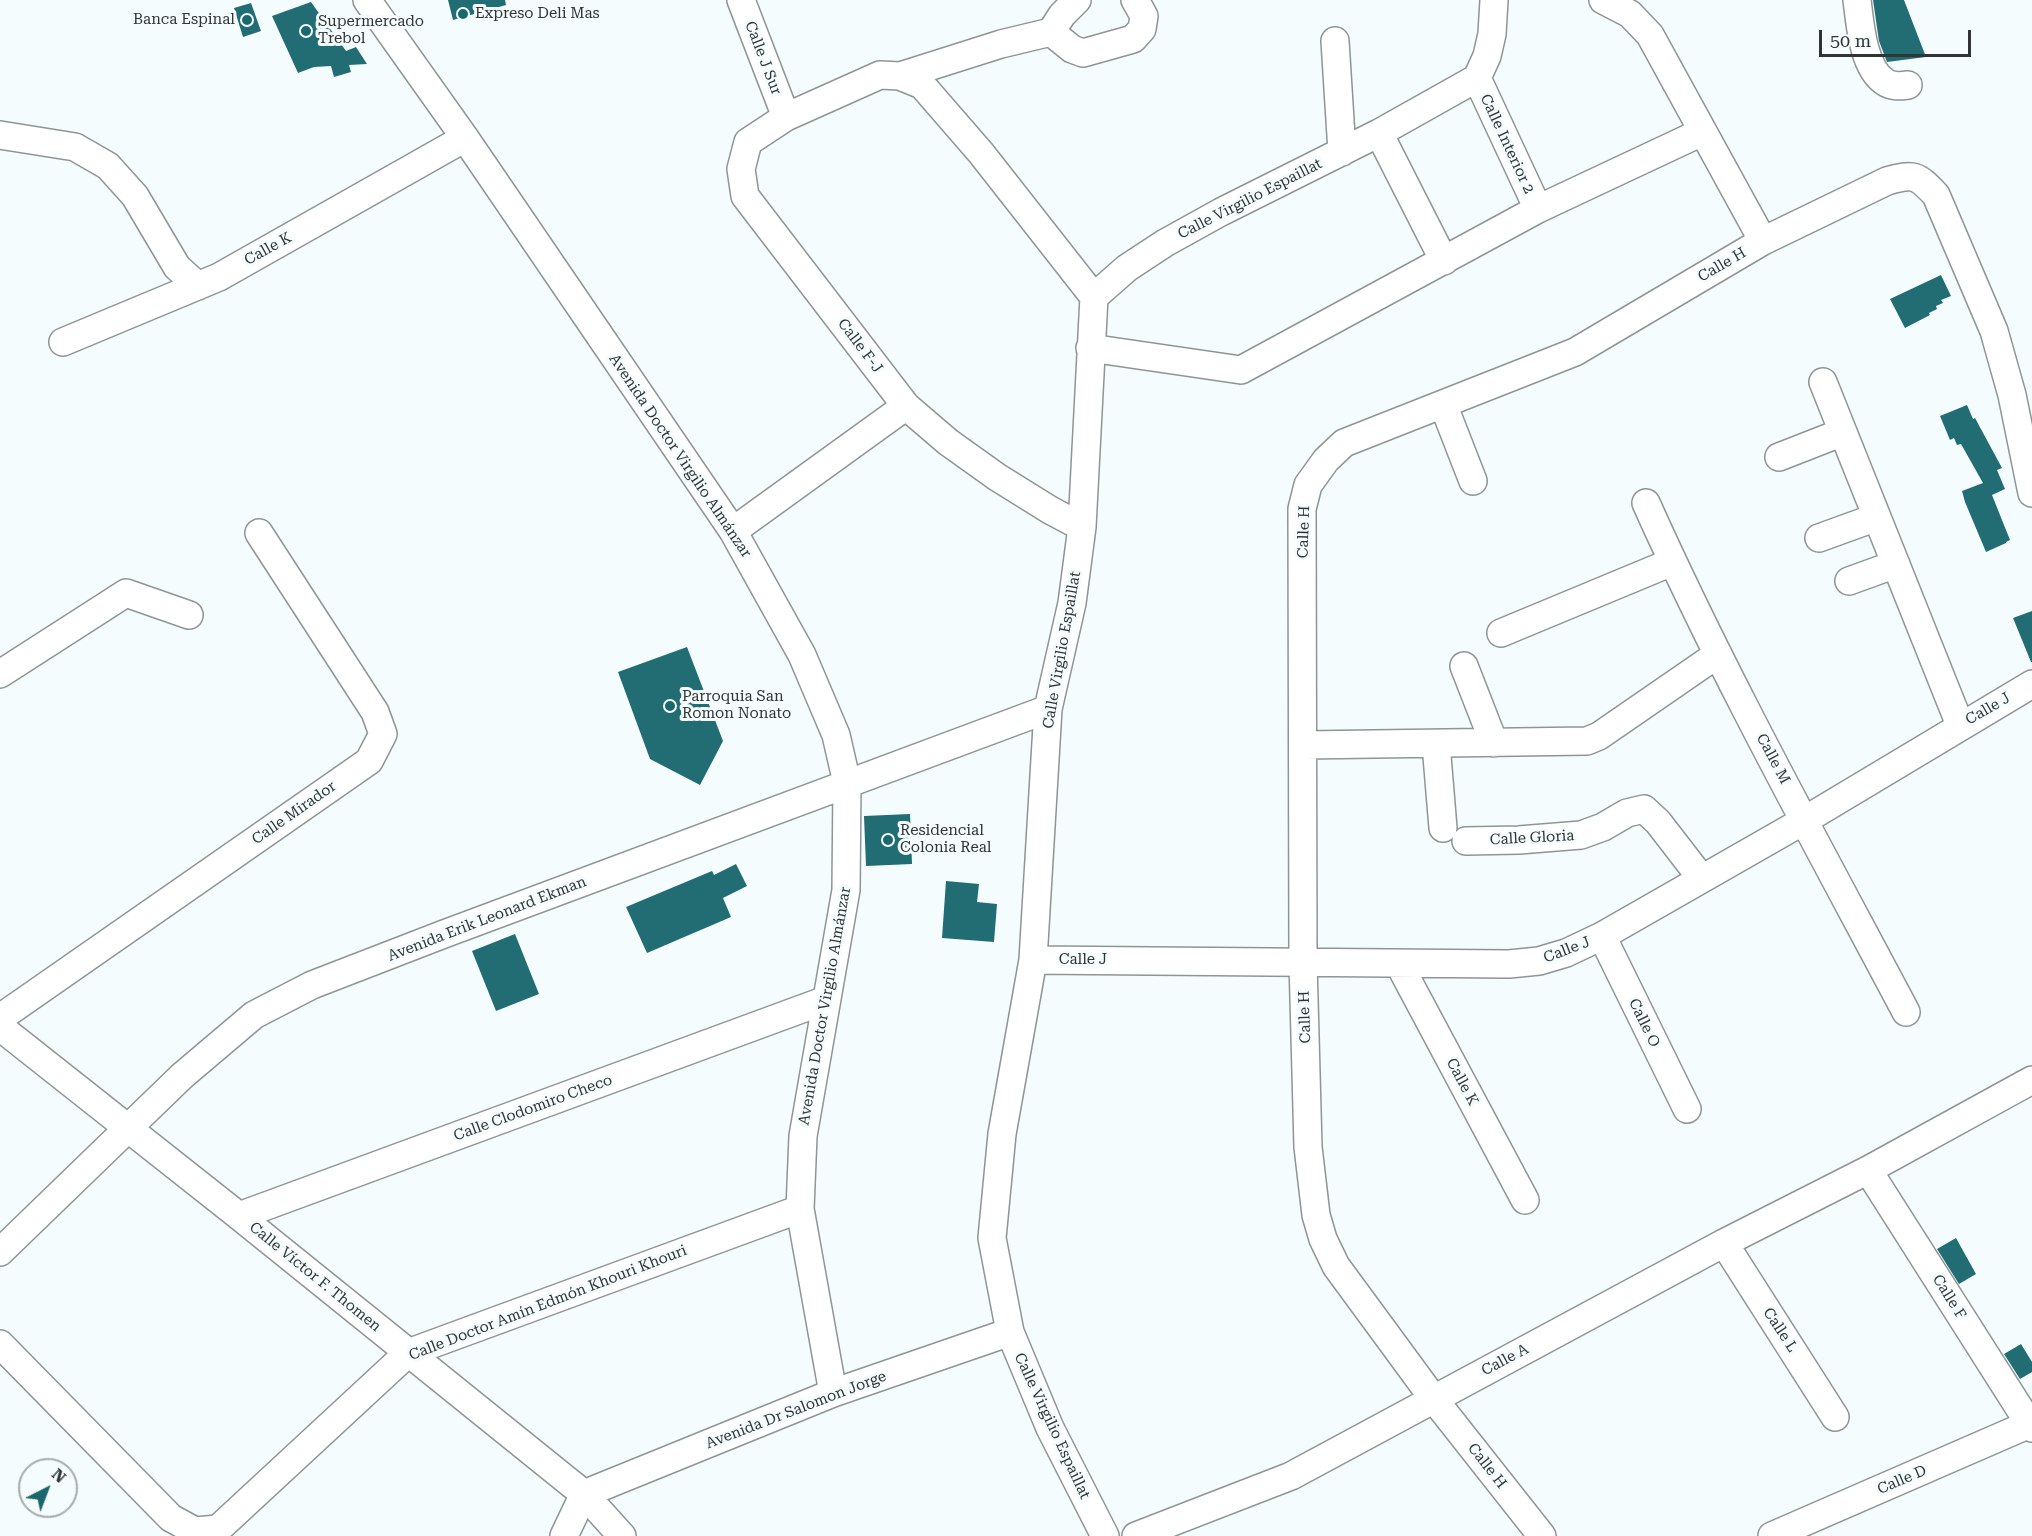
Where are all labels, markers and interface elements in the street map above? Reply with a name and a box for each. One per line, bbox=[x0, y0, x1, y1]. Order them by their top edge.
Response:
place label: Expreso Deli Mas bbox=[475, 5, 600, 23]
marker: Expreso Deli Mas bbox=[456, 7, 470, 21]
place label: Banca Espinal bbox=[133, 11, 235, 29]
marker: Banca Espinal bbox=[240, 13, 254, 27]
place label: Supermercado Trebol bbox=[318, 13, 424, 48]
scale bar bbox=[1822, 18, 1974, 56]
street label: Calle J Sur bbox=[741, 19, 785, 97]
marker: Supermercado Trebol bbox=[299, 24, 313, 38]
text: 50 m bbox=[1830, 30, 1871, 51]
street label: Calle Interior 2 bbox=[1476, 91, 1538, 197]
street label: Calle Virgilio Espaillat bbox=[1175, 155, 1325, 243]
street label: Calle K bbox=[241, 229, 295, 269]
street label: Calle H bbox=[1695, 244, 1749, 286]
street label: Calle F-J bbox=[834, 315, 886, 377]
street label: Avenida Doctor Virgilio Almánzar bbox=[605, 351, 755, 561]
street label: Calle H bbox=[1294, 505, 1314, 559]
street label: Calle Virgilio Espaillat bbox=[1039, 570, 1085, 730]
place label: Parroquia San Romon Nonato bbox=[682, 688, 791, 723]
street label: Calle J bbox=[1962, 689, 2014, 729]
marker: Parroquia San Romon Nonato bbox=[663, 699, 677, 713]
street label: Calle M bbox=[1752, 731, 1794, 787]
street label: Calle Mirador bbox=[249, 777, 339, 849]
place label: Residencial Colonia Real bbox=[900, 822, 991, 857]
street label: Calle Gloria bbox=[1489, 827, 1575, 849]
marker: Residencial Colonia Real bbox=[881, 833, 895, 847]
street label: Avenida Erik Leonard Ekman bbox=[385, 873, 589, 965]
street label: Avenida Doctor Virgilio Almánzar bbox=[795, 885, 855, 1127]
street label: Calle J bbox=[1541, 933, 1593, 967]
street label: Calle J bbox=[1059, 951, 1107, 969]
street label: Calle H bbox=[1295, 990, 1315, 1044]
street label: Calle O bbox=[1624, 996, 1664, 1050]
street label: Calle K bbox=[1442, 1055, 1482, 1109]
street label: Calle Clodomiro Checo bbox=[451, 1071, 615, 1145]
street label: Calle Víctor F. Thomen bbox=[246, 1218, 384, 1336]
street label: Calle Doctor Amín Edmón Khouri Khouri bbox=[407, 1242, 689, 1364]
street label: Calle F bbox=[1928, 1271, 1970, 1323]
street label: Calle L bbox=[1759, 1304, 1801, 1356]
street label: Calle A bbox=[1478, 1340, 1532, 1380]
street label: Calle Virgilio Espaillat bbox=[1010, 1350, 1094, 1502]
street label: Avenida Dr Salomon Jorge bbox=[703, 1367, 889, 1453]
street label: Calle H bbox=[1464, 1440, 1510, 1492]
north arrow bbox=[18, 1458, 78, 1518]
street label: Calle D bbox=[1875, 1462, 1929, 1498]
text: N bbox=[48, 1465, 70, 1487]

